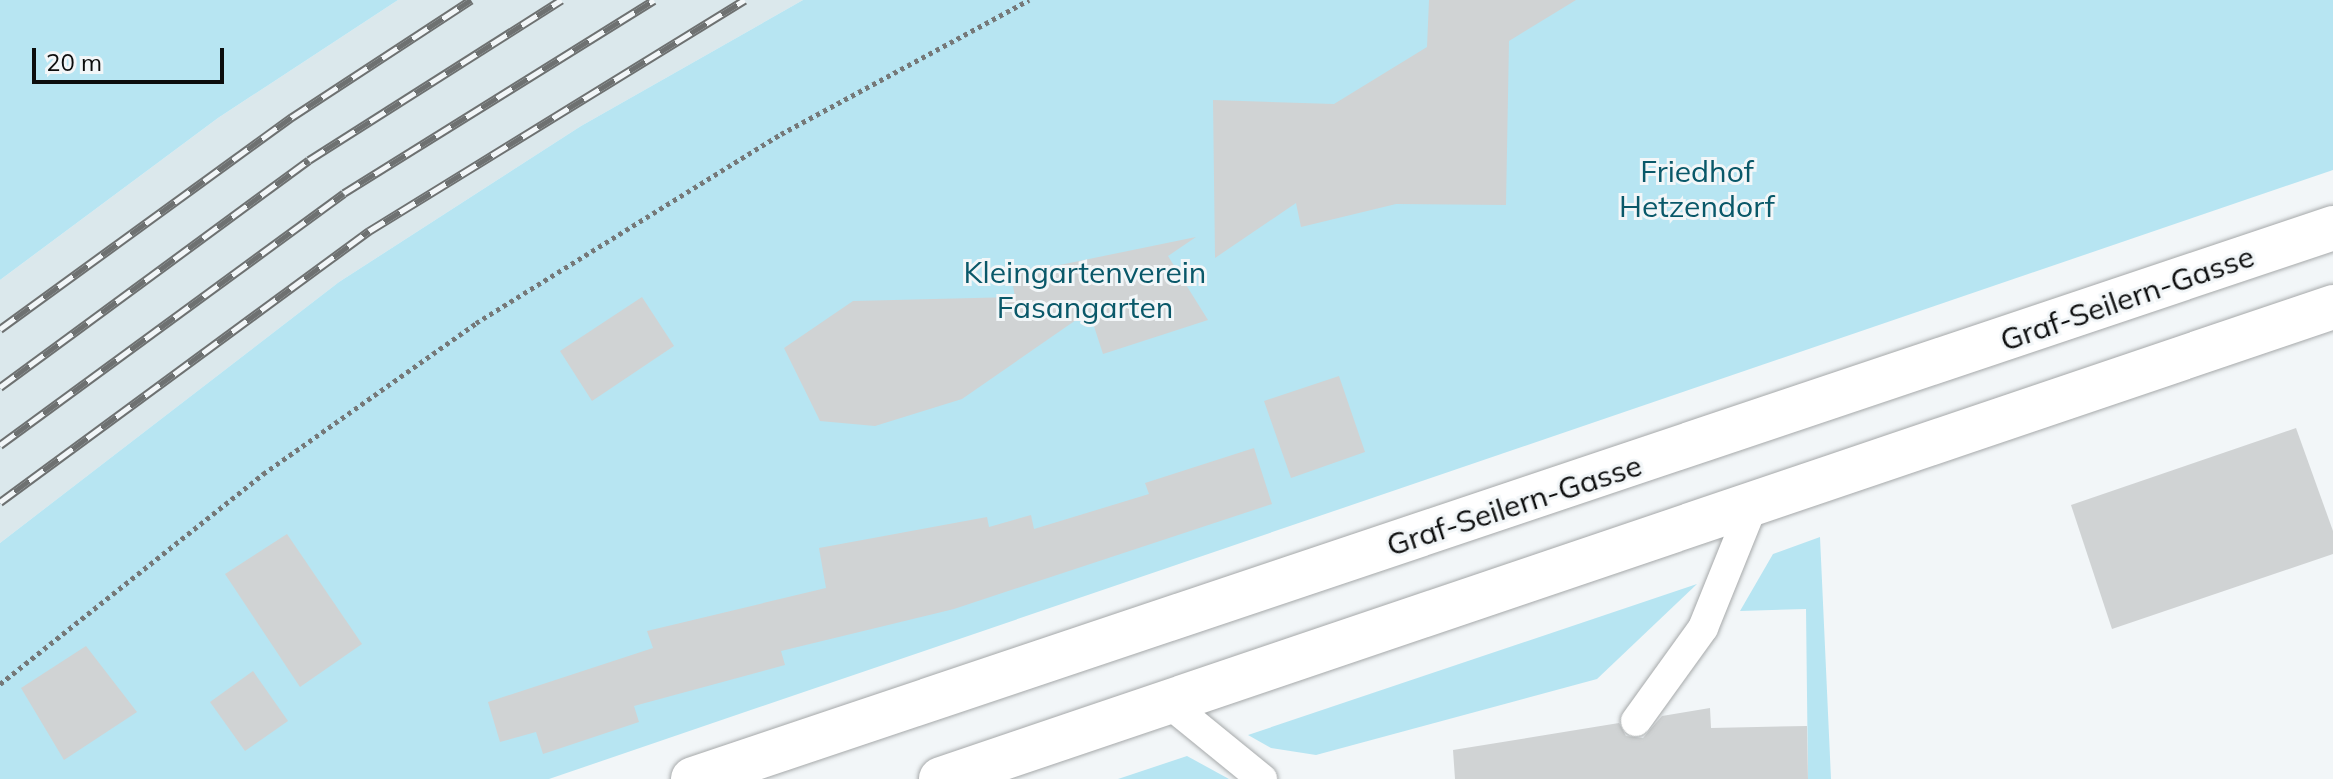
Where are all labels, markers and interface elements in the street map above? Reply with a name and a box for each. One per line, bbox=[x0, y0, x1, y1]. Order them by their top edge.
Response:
scale bar bbox=[36, 32, 228, 82]
text: 20 m bbox=[46, 47, 102, 77]
park label: Friedhof Hetzendorf bbox=[1619, 153, 1775, 224]
street label: Graf-Seilern-Gasse bbox=[1996, 238, 2258, 358]
park label: Kleingartenverein Fasangarten bbox=[964, 254, 1206, 324]
street label: Graf-Seilern-Gasse bbox=[1382, 447, 1646, 563]

